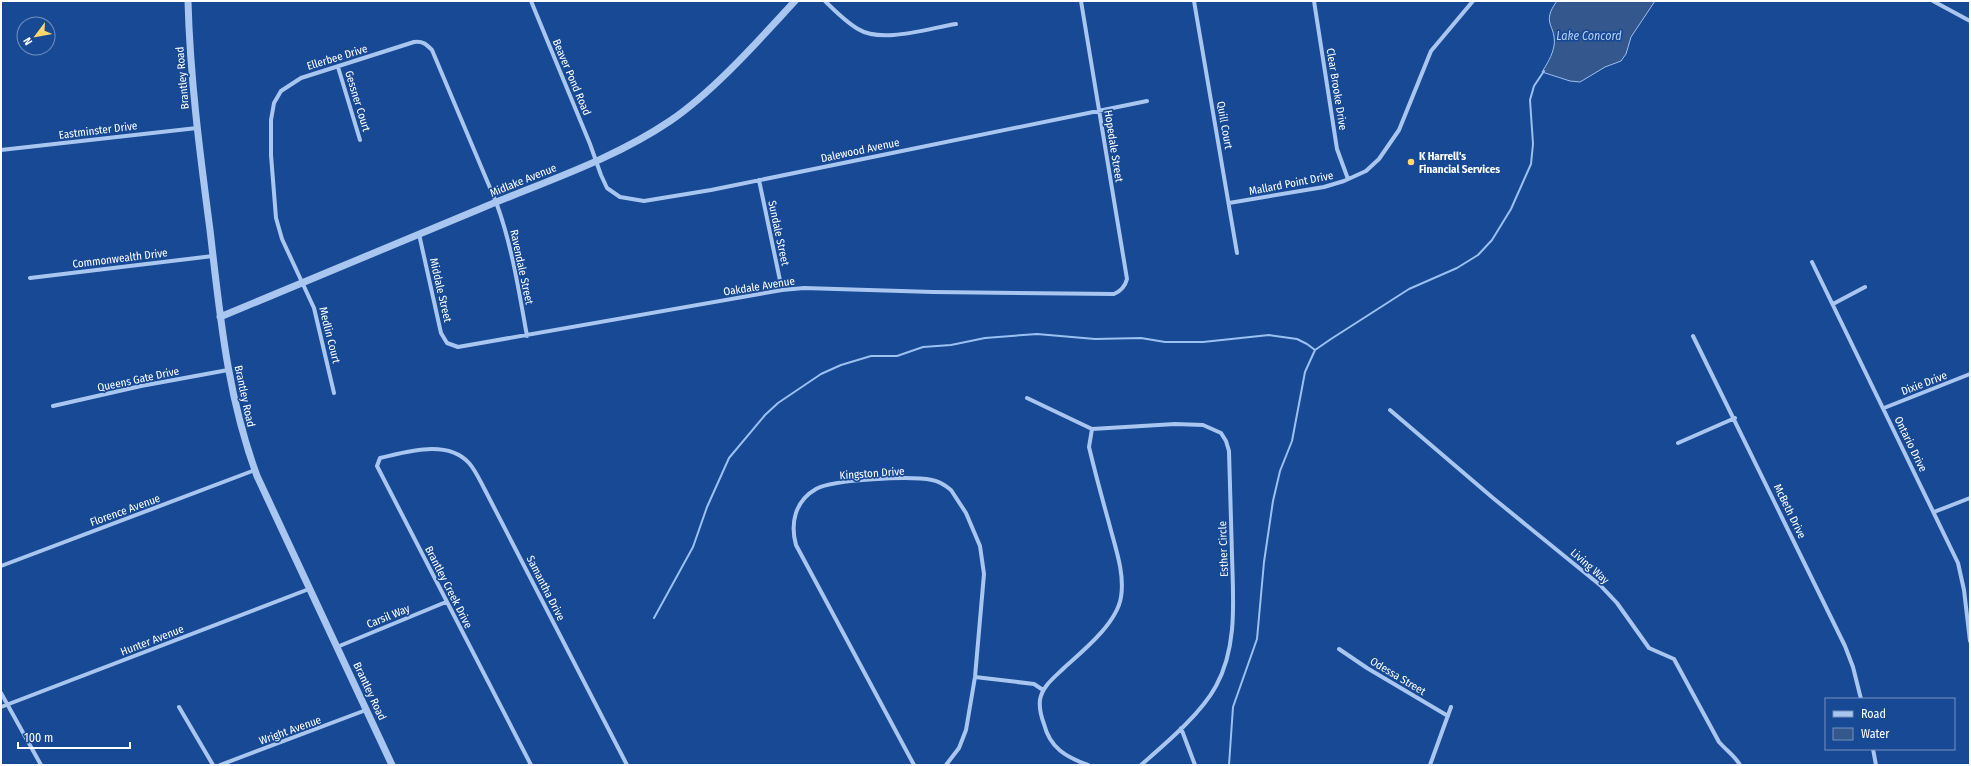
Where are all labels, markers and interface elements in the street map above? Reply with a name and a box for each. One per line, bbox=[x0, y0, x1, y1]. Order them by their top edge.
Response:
north arrow bbox=[16, 16, 56, 56]
water label: Lake Concord bbox=[1556, 29, 1622, 43]
text: N bbox=[21, 35, 35, 47]
street label: Beaver Pond Road bbox=[550, 37, 593, 117]
street label: Ellerbee Drive bbox=[305, 42, 369, 73]
street label: Brantley Road bbox=[173, 46, 192, 110]
street label: Clear Brooke Drive bbox=[1324, 47, 1349, 131]
street label: Gessner Court bbox=[342, 69, 373, 134]
street label: Quill Court bbox=[1214, 100, 1235, 150]
street label: Hopedale Street bbox=[1101, 109, 1126, 183]
street label: Eastminster Drive bbox=[58, 119, 138, 142]
street label: Dalewood Avenue bbox=[820, 136, 901, 165]
place label: K Harrell's Financial Services bbox=[1419, 150, 1500, 176]
marker: K Harrell's Financial Services bbox=[1406, 157, 1416, 167]
street label: Midlake Avenue bbox=[488, 161, 558, 200]
street label: Mallard Point Drive bbox=[1248, 169, 1334, 198]
street label: Sundale Street bbox=[765, 199, 792, 267]
street label: Ravendale Street bbox=[507, 228, 536, 306]
street label: Commonwealth Drive bbox=[72, 246, 168, 271]
street label: Middale Street bbox=[427, 257, 454, 324]
street label: Oakdale Avenue bbox=[722, 274, 796, 299]
street label: Medlin Court bbox=[316, 306, 343, 365]
street label: Queens Gate Drive bbox=[96, 364, 180, 394]
street label: Brantley Road bbox=[232, 364, 257, 428]
street label: Dixie Drive bbox=[1899, 369, 1949, 398]
street label: Ontario Drive bbox=[1892, 414, 1930, 474]
street label: Kingston Drive bbox=[839, 465, 905, 482]
street label: McBeth Drive bbox=[1771, 482, 1808, 541]
street label: Florence Avenue bbox=[88, 492, 162, 529]
street label: Esther Circle bbox=[1216, 521, 1231, 577]
street label: Brantley Creek Drive bbox=[422, 544, 475, 631]
street label: Living Way bbox=[1568, 546, 1612, 587]
street label: Samantha Drive bbox=[524, 554, 567, 623]
street label: Carsil Way bbox=[365, 602, 412, 631]
street label: Hunter Avenue bbox=[119, 622, 186, 658]
street label: Odessa Street bbox=[1368, 655, 1428, 698]
street label: Brantley Road bbox=[350, 660, 389, 722]
legend bbox=[1825, 698, 1955, 750]
text: Road bbox=[1861, 707, 1886, 721]
street label: Wright Avenue bbox=[257, 713, 323, 748]
scale bar bbox=[18, 724, 130, 750]
text: Water bbox=[1861, 727, 1890, 741]
text: 100 m bbox=[24, 731, 53, 745]

